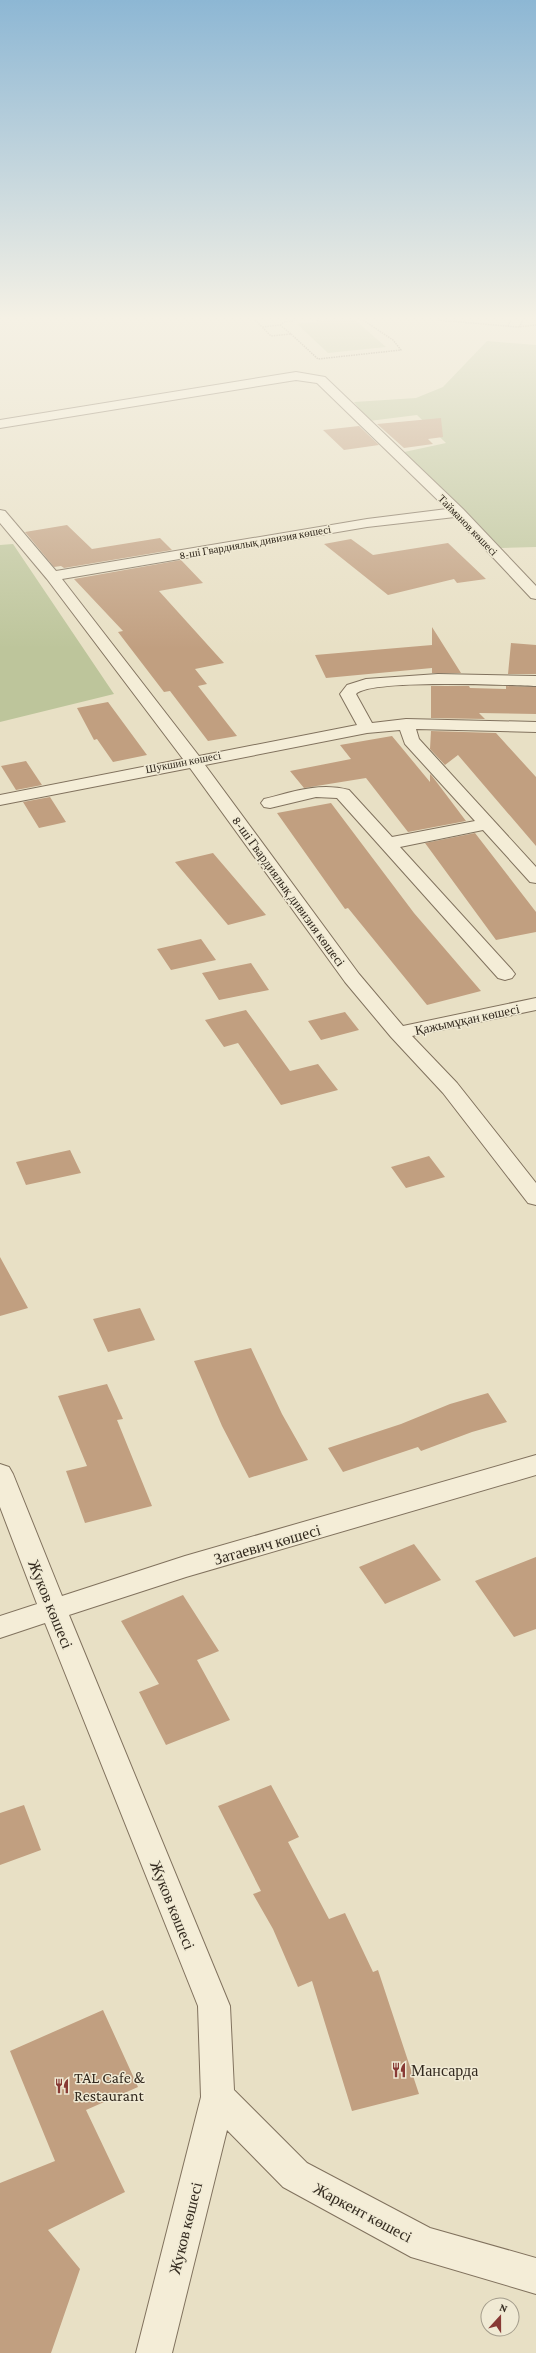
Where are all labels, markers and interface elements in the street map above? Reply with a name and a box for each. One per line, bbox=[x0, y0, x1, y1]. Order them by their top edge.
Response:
street label: Тайманов көшесі bbox=[436, 492, 500, 558]
street label: 8-ші Гвардиялық дивизия көшесі bbox=[178, 523, 332, 561]
street label: Шукшин көшесі bbox=[144, 749, 222, 775]
street label: 8-ші Гвардиялық дивизия көшесі bbox=[229, 813, 348, 970]
street label: Қажымұқан көшесі bbox=[413, 1001, 521, 1038]
street label: Затаевич көшесі bbox=[212, 1521, 323, 1568]
street label: Жуков көшесі bbox=[24, 1557, 76, 1652]
street label: Жуков көшесі bbox=[146, 1858, 198, 1953]
restaurant icon: Мансарда bbox=[390, 2061, 408, 2079]
place label: Мансарда bbox=[411, 2062, 478, 2080]
place label: TAL Cafe & Restaurant bbox=[74, 2069, 146, 2104]
restaurant icon: TAL Cafe & Restaurant bbox=[53, 2077, 71, 2095]
street label: Жаркент көшесі bbox=[310, 2179, 415, 2247]
street label: Жуков көшесі bbox=[166, 2180, 206, 2276]
north arrow bbox=[480, 2297, 520, 2337]
text: N bbox=[498, 2301, 510, 2315]

